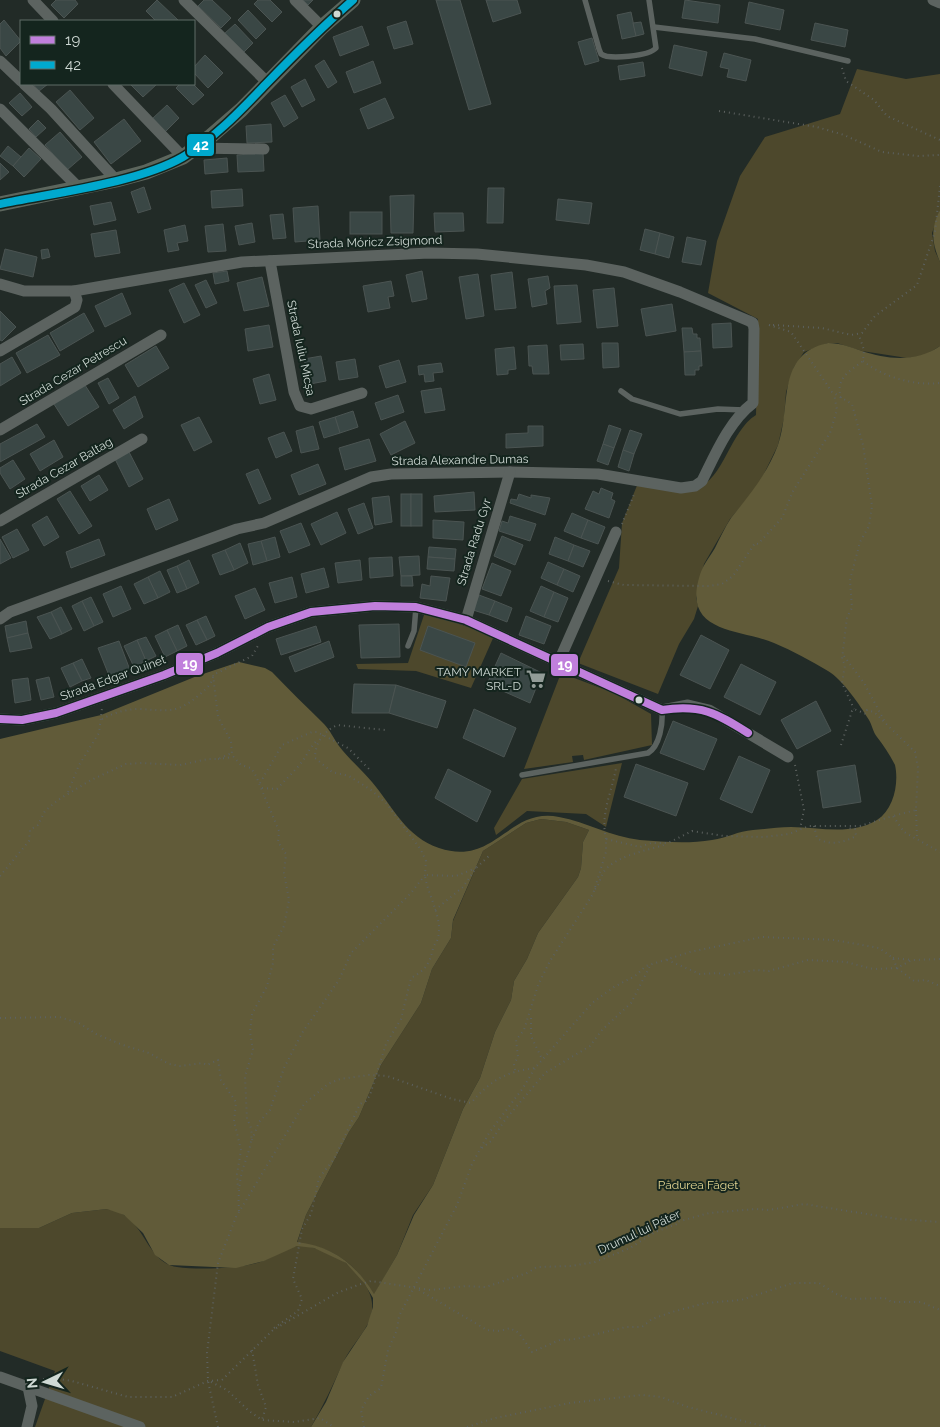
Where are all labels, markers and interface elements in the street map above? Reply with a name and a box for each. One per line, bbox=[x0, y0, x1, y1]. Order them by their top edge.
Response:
unlabelled marker bbox=[332, 9, 342, 19]
legend bbox=[20, 20, 195, 85]
text: 19 bbox=[65, 31, 80, 49]
text: 42 bbox=[65, 56, 81, 74]
line badge: 42 bbox=[186, 133, 215, 157]
text: 42 bbox=[193, 137, 209, 153]
street label: Strada Móricz Zsigmond bbox=[307, 233, 443, 251]
street label: Strada Iuliu Micșa bbox=[284, 299, 318, 397]
street label: Strada Cezar Petrescu bbox=[17, 333, 129, 409]
street label: Strada Cezar Baltag bbox=[13, 435, 115, 501]
street label: Strada Alexandre Dumas bbox=[391, 452, 529, 468]
street label: Strada Radu Gyr bbox=[454, 496, 494, 587]
street label: Strada Edgar Quinet bbox=[58, 652, 168, 704]
line badge: 19 bbox=[175, 652, 204, 676]
line badge: 19 bbox=[550, 653, 579, 677]
text: 19 bbox=[182, 656, 198, 672]
text: 19 bbox=[557, 657, 573, 673]
place label: TAMY MARKET SRL-D bbox=[437, 665, 522, 693]
supermarket icon: TAMY MARKET SRL-D bbox=[525, 668, 547, 690]
unlabelled marker bbox=[634, 695, 644, 705]
park label: Pădurea Făget bbox=[658, 1178, 738, 1192]
street label: Drumul lui Páter bbox=[596, 1206, 683, 1257]
north arrow bbox=[20, 1357, 70, 1407]
text: N bbox=[24, 1377, 40, 1389]

